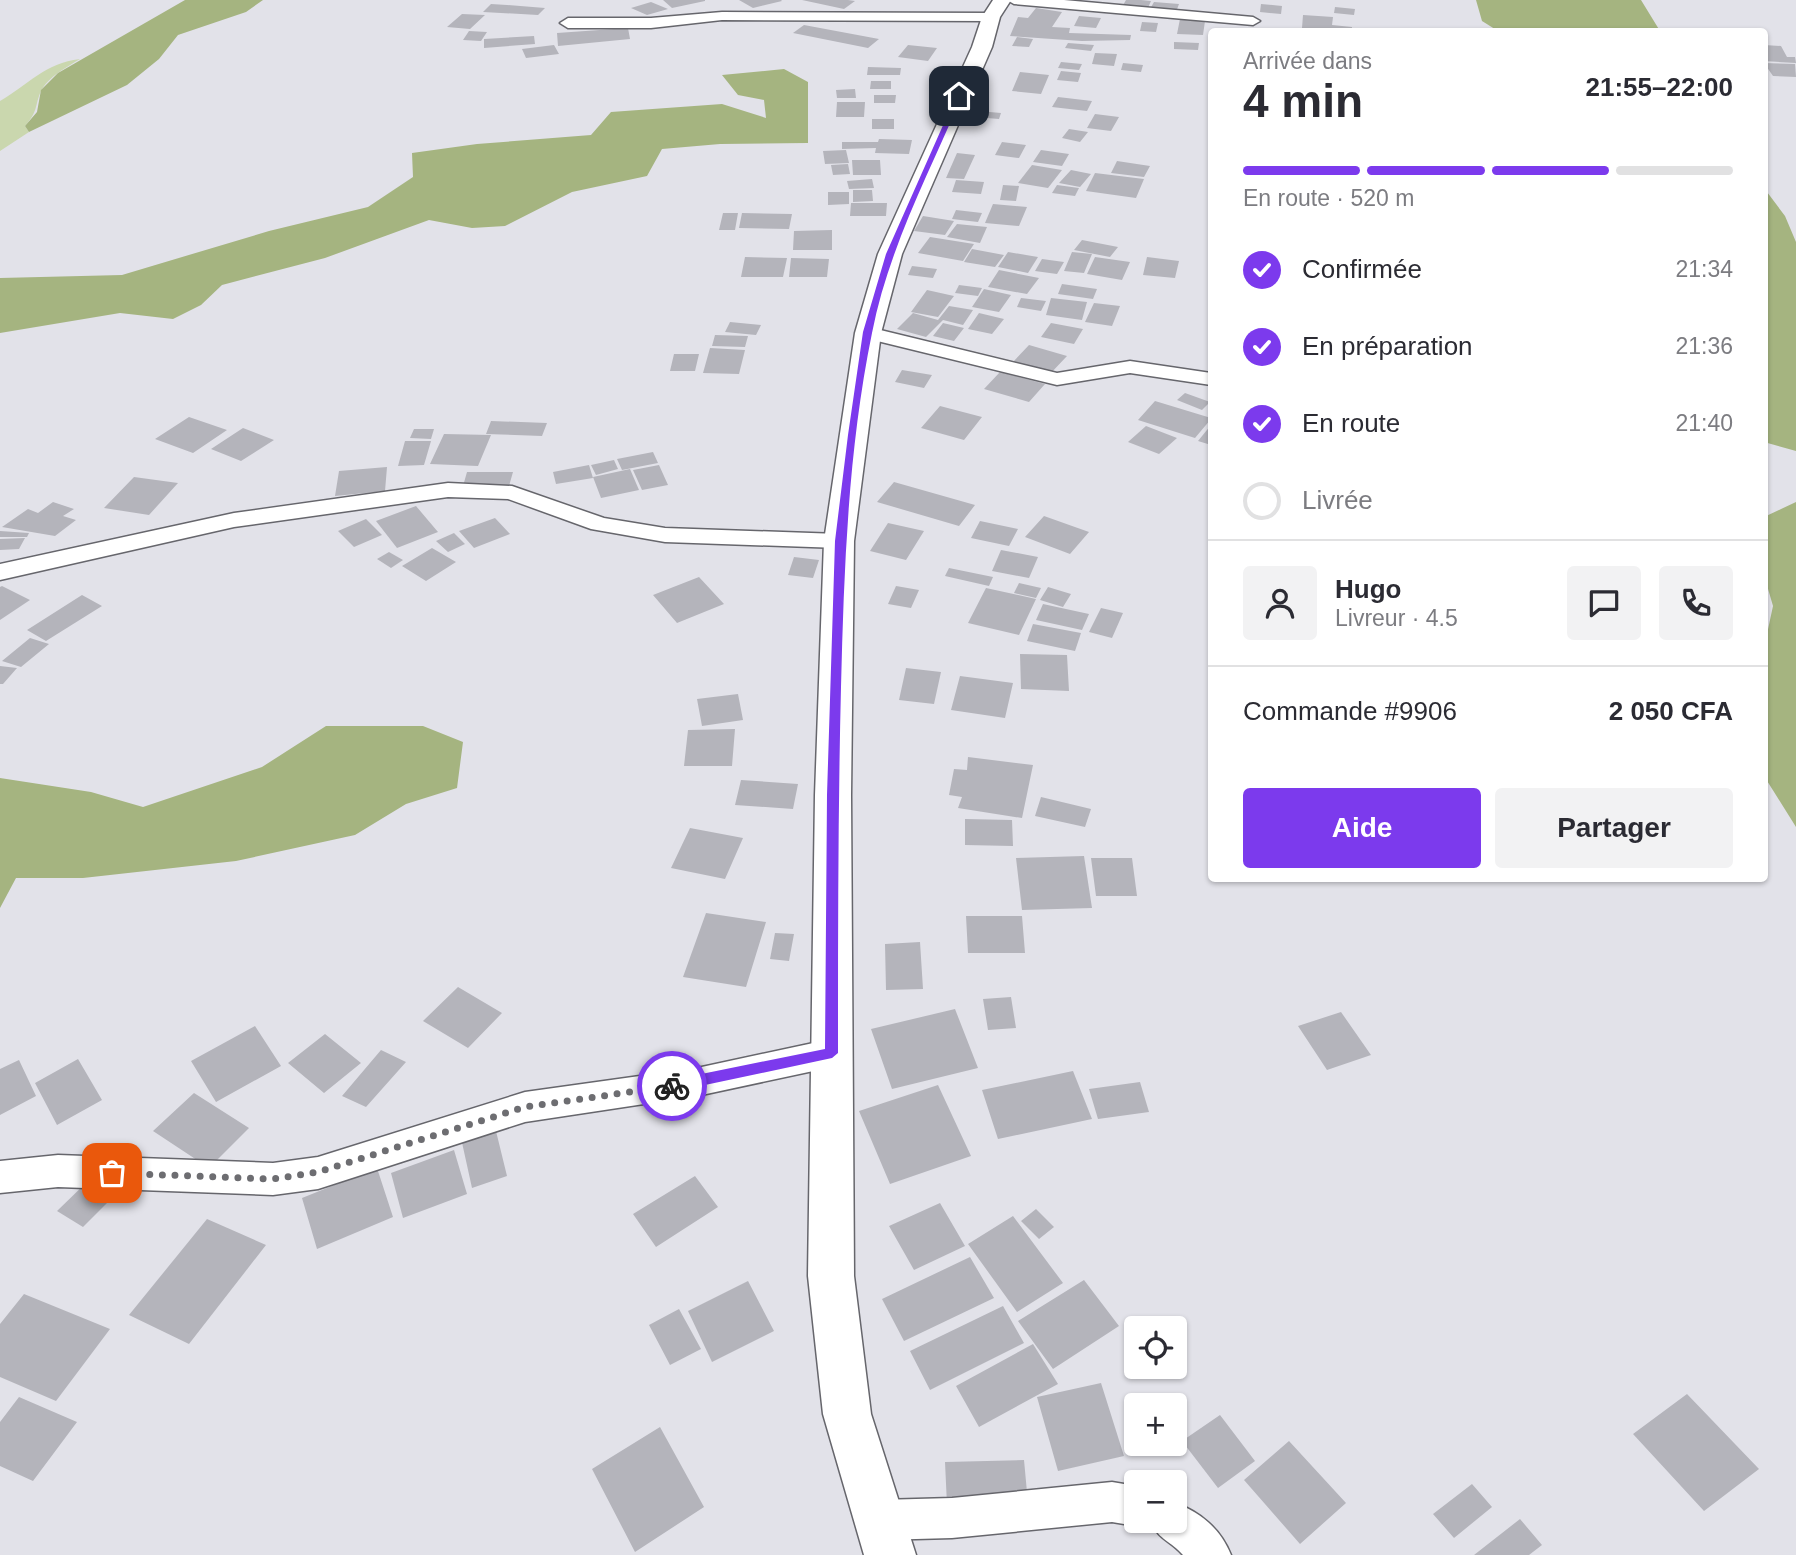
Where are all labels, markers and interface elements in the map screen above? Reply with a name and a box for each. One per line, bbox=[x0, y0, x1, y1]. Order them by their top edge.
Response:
text: Arrivée dans bbox=[1243, 48, 1372, 74]
pin bbox=[929, 66, 989, 126]
text: 21:55–22:00 bbox=[1586, 72, 1733, 102]
text: 4 min bbox=[1243, 75, 1363, 127]
icon: home bbox=[940, 77, 978, 115]
text: En route · 520 m bbox=[1243, 185, 1414, 211]
icon: check bbox=[1243, 251, 1281, 289]
text: Confirmée bbox=[1302, 254, 1422, 284]
text: 21:34 bbox=[1675, 256, 1733, 282]
icon: check bbox=[1243, 328, 1281, 366]
text: En préparation bbox=[1302, 331, 1473, 361]
text: 21:36 bbox=[1675, 333, 1733, 359]
icon: check bbox=[1243, 405, 1281, 443]
text: En route bbox=[1302, 408, 1400, 438]
text: 21:40 bbox=[1675, 410, 1733, 436]
text: Livrée bbox=[1302, 485, 1373, 515]
button: person bbox=[1243, 566, 1317, 640]
button: chat bbox=[1567, 566, 1641, 640]
button: phone bbox=[1659, 566, 1733, 640]
text: Hugo bbox=[1335, 574, 1401, 604]
text: Livreur · 4.5 bbox=[1335, 605, 1458, 631]
text: Commande #9906 bbox=[1243, 696, 1457, 726]
text: 2 050 CFA bbox=[1609, 696, 1733, 726]
button: Aide bbox=[1243, 788, 1481, 868]
button: Partager bbox=[1495, 788, 1733, 868]
courier bbox=[637, 1051, 707, 1121]
icon: bike bbox=[653, 1067, 691, 1105]
pin bbox=[82, 1143, 142, 1203]
icon: bag bbox=[93, 1154, 131, 1192]
map controls bbox=[1124, 1316, 1187, 1533]
button: locate bbox=[1124, 1316, 1187, 1379]
button: + bbox=[1124, 1393, 1187, 1456]
button: − bbox=[1124, 1470, 1187, 1533]

